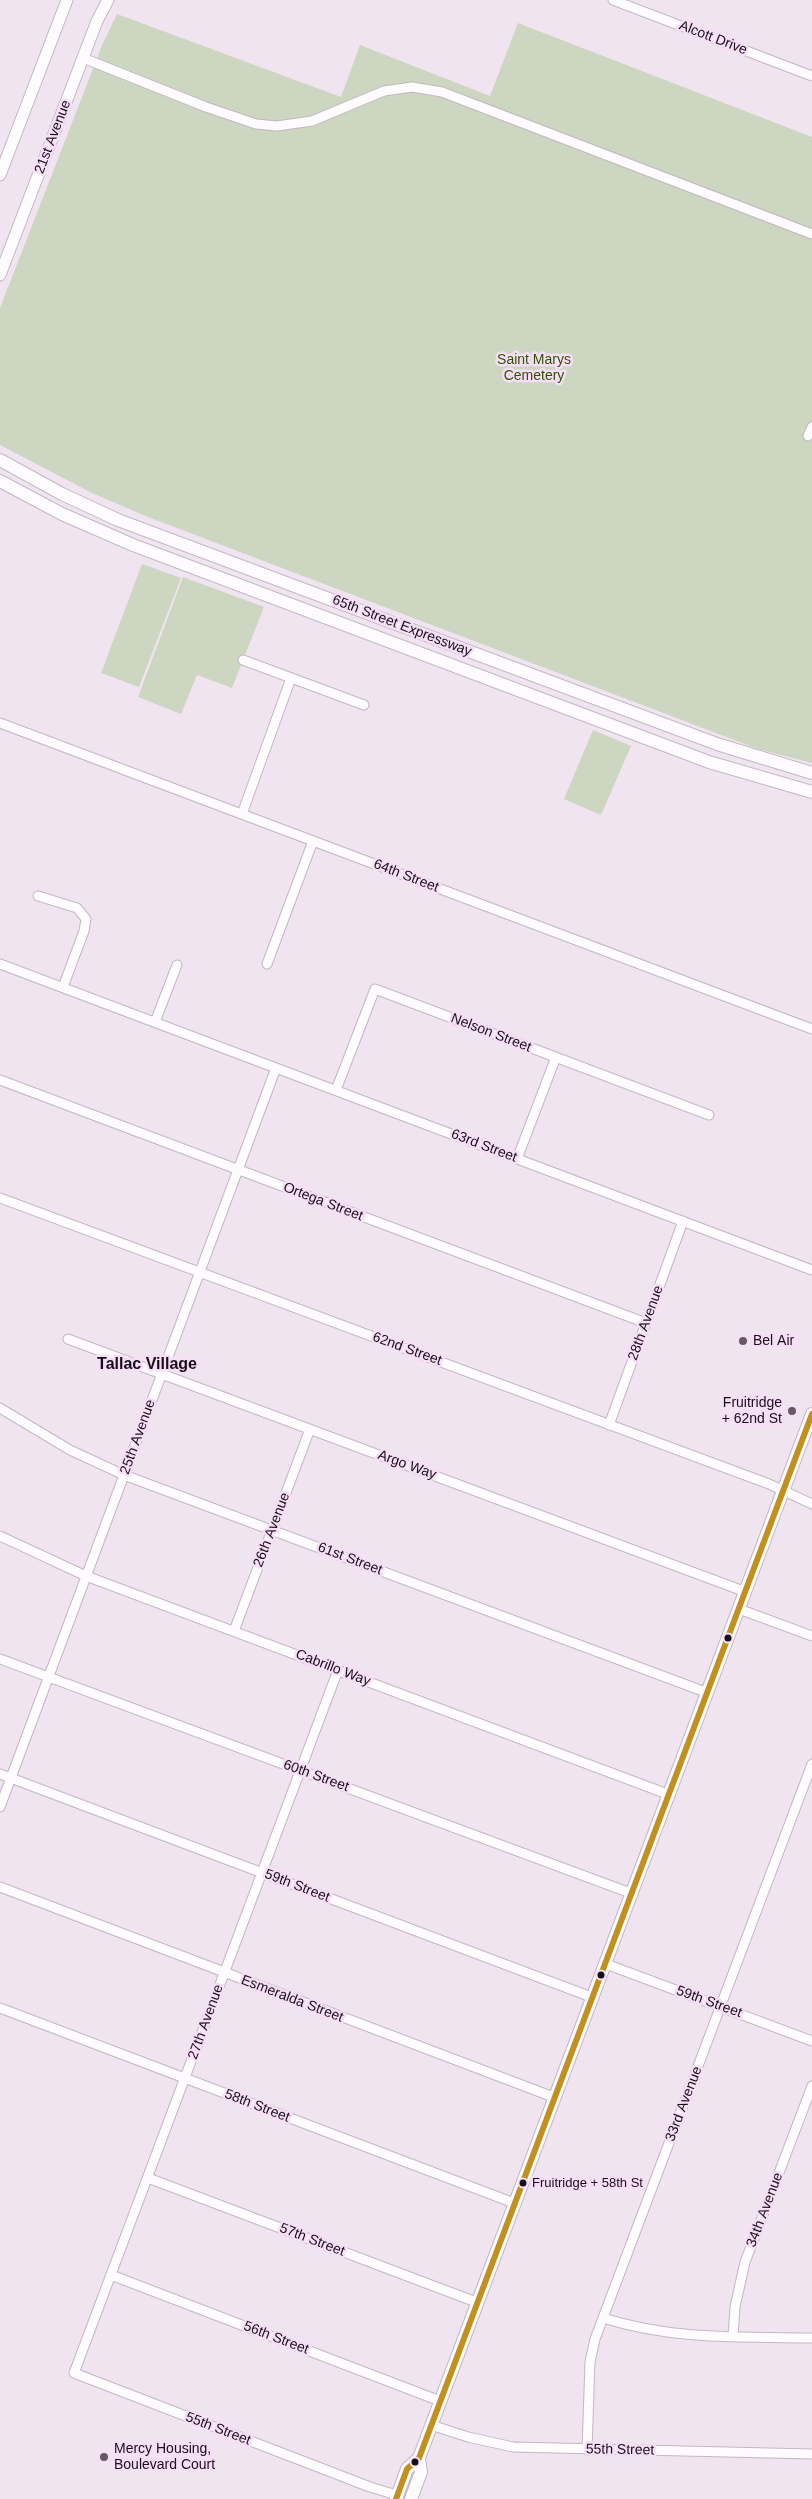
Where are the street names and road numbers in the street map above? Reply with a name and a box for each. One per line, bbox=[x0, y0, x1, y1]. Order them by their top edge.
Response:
street label: Alcott Drive bbox=[677, 17, 749, 59]
street label: 21st Avenue bbox=[31, 98, 75, 176]
street label: 65th Street Expressway bbox=[330, 592, 474, 660]
street label: 64th Street bbox=[371, 856, 441, 896]
street label: Nelson Street bbox=[448, 1010, 534, 1056]
street label: 63rd Street bbox=[449, 1126, 519, 1166]
street label: Ortega Street bbox=[281, 1179, 365, 1225]
street label: 28th Avenue bbox=[625, 1283, 667, 1363]
street label: 62nd Street bbox=[370, 1329, 444, 1369]
street label: 25th Avenue bbox=[117, 1397, 159, 1477]
street label: Argo Way bbox=[375, 1447, 439, 1483]
street label: 26th Avenue bbox=[250, 1490, 294, 1570]
street label: 61st Street bbox=[315, 1539, 385, 1579]
street label: Cabrillo Way bbox=[293, 1646, 373, 1690]
street label: 60th Street bbox=[281, 1756, 351, 1796]
street label: 59th Street bbox=[262, 1866, 332, 1906]
street label: Esmeralda Street bbox=[239, 1972, 345, 2026]
street label: 27th Avenue bbox=[185, 1982, 227, 2062]
street label: 59th Street bbox=[674, 1982, 744, 2022]
street label: 33rd Avenue bbox=[662, 2064, 706, 2144]
street label: 58th Street bbox=[222, 2086, 292, 2126]
street label: 34th Avenue bbox=[743, 2170, 787, 2250]
street label: 57th Street bbox=[277, 2220, 347, 2260]
street label: 56th Street bbox=[241, 2318, 311, 2358]
street label: 55th Street bbox=[183, 2409, 253, 2449]
street label: 55th Street bbox=[586, 2441, 654, 2459]

